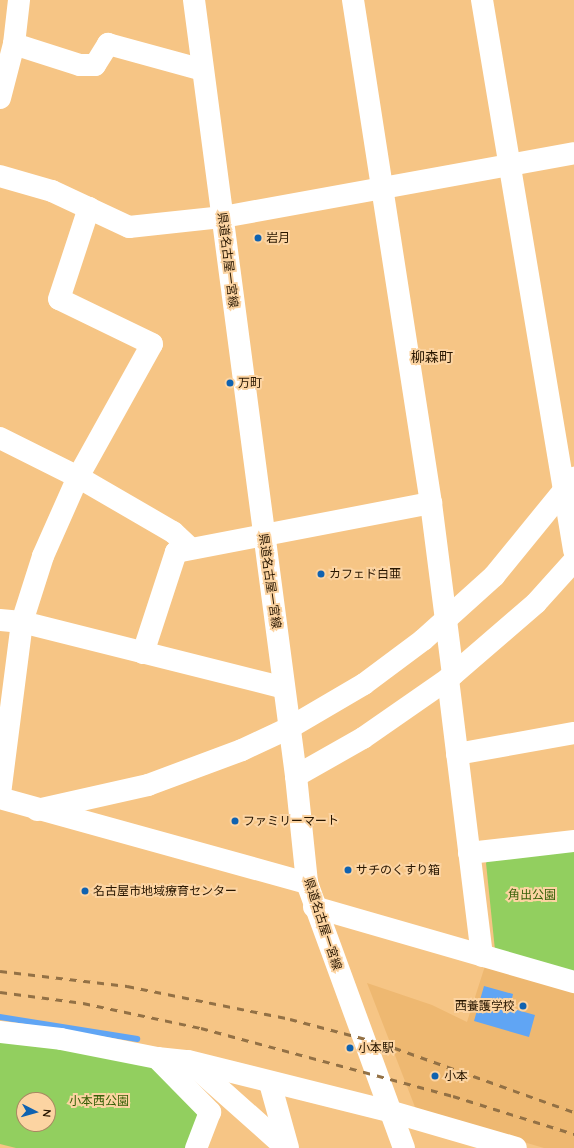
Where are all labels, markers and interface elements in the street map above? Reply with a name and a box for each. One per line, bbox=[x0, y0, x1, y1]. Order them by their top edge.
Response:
street label: 県道名古屋一宮線 bbox=[215, 211, 241, 309]
place label: 岩月 bbox=[266, 231, 290, 245]
marker: 岩月 bbox=[253, 233, 263, 243]
district label: 柳森町 bbox=[411, 349, 453, 365]
place label: 万町 bbox=[238, 376, 262, 390]
marker: 万町 bbox=[225, 378, 235, 388]
street label: 県道名古屋一宮線 bbox=[256, 532, 284, 630]
place label: カフェド白亜 bbox=[329, 567, 401, 581]
marker: カフェド白亜 bbox=[316, 569, 326, 579]
place label: ファミリーマート bbox=[243, 814, 339, 828]
marker: ファミリーマート bbox=[230, 816, 240, 826]
place label: サチのくすり箱 bbox=[356, 863, 440, 877]
marker: サチのくすり箱 bbox=[343, 865, 353, 875]
street label: 県道名古屋一宮線 bbox=[301, 876, 345, 972]
place label: 名古屋市地域療育センター bbox=[93, 884, 237, 898]
marker: 名古屋市地域療育センター bbox=[80, 886, 90, 896]
park label: 角出公園 bbox=[508, 888, 556, 902]
place label: 西養護学校 bbox=[455, 999, 515, 1013]
marker: 西養護学校 bbox=[518, 1001, 528, 1011]
place label: 小本駅 bbox=[358, 1041, 394, 1055]
marker: 小本駅 bbox=[345, 1043, 355, 1053]
place label: 小本 bbox=[444, 1069, 468, 1083]
marker: 小本 bbox=[429, 1070, 441, 1082]
north arrow bbox=[16, 1092, 56, 1132]
park label: 小本西公園 bbox=[69, 1094, 129, 1108]
text: N bbox=[40, 1108, 54, 1118]

